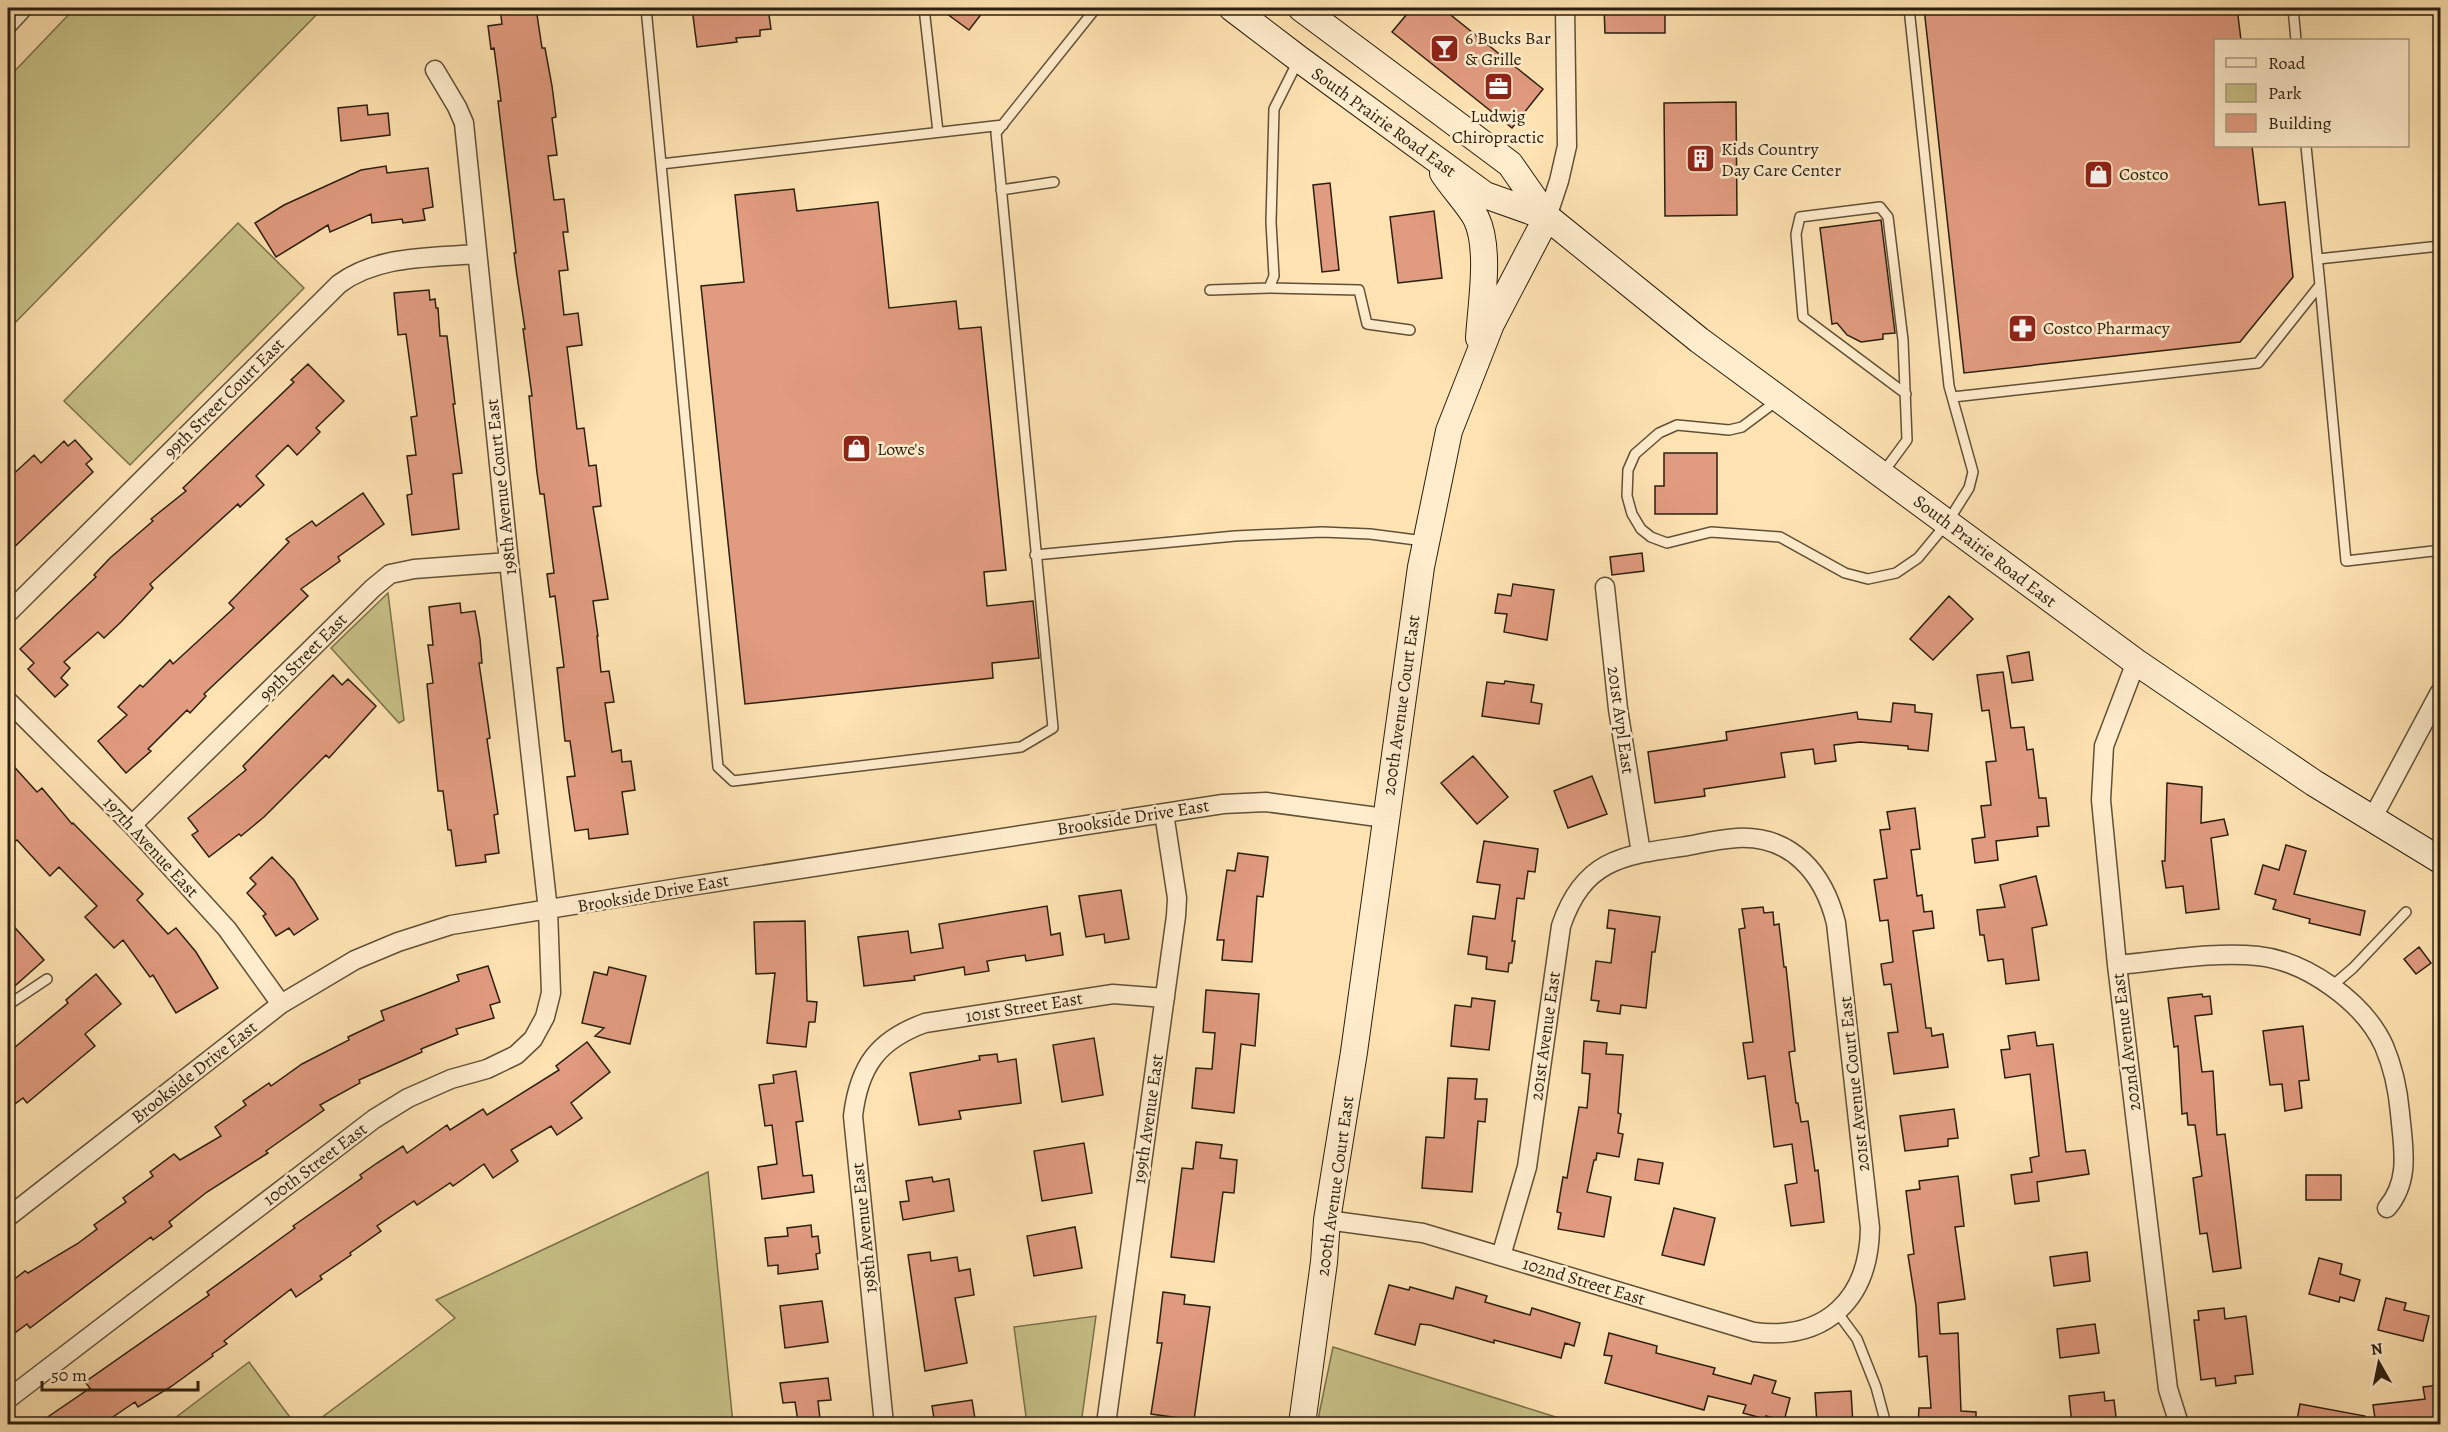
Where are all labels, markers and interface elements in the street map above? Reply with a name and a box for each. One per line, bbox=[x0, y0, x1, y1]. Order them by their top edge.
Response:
place label: 6 Bucks Bar & Grille bbox=[1465, 26, 1551, 71]
bar icon: 6 Bucks Bar & Grille bbox=[1428, 32, 1460, 64]
legend bbox=[2214, 39, 2409, 147]
text: Road bbox=[2268, 51, 2306, 75]
street label: South Prairie Road East bbox=[1307, 61, 1461, 183]
office icon: Ludwig Chiropractic bbox=[1482, 71, 1514, 103]
text: Park bbox=[2268, 81, 2302, 105]
place label: Ludwig Chiropractic bbox=[1452, 104, 1544, 149]
text: Building bbox=[2268, 111, 2332, 135]
place label: Kids Country Day Care Center bbox=[1721, 137, 1841, 182]
building icon: Kids Country Day Care Center bbox=[1684, 143, 1716, 175]
shop icon: Costco bbox=[2082, 158, 2114, 190]
place label: Costco bbox=[2119, 162, 2168, 186]
pharmacy icon: Costco Pharmacy bbox=[2006, 312, 2038, 344]
place label: Costco Pharmacy bbox=[2043, 316, 2171, 340]
street label: 99th Street Court East bbox=[159, 332, 290, 463]
street label: 198th Avenue Court East bbox=[480, 398, 522, 576]
shop icon: Lowe's bbox=[840, 433, 872, 465]
place label: Lowe's bbox=[877, 437, 925, 461]
street label: South Prairie Road East bbox=[1909, 489, 2062, 613]
street label: 99th Street East bbox=[254, 608, 352, 706]
street label: 200th Avenue Court East bbox=[1376, 613, 1426, 797]
street label: 201st Avpl East bbox=[1602, 665, 1640, 775]
street label: 197th Avenue East bbox=[98, 791, 204, 903]
street label: Brookside Drive East bbox=[1055, 793, 1211, 841]
street label: Brookside Drive East bbox=[575, 868, 731, 918]
street label: 201st Avenue East bbox=[1524, 970, 1566, 1102]
street label: 202nd Avenue East bbox=[2106, 972, 2146, 1112]
street label: 101st Street East bbox=[964, 986, 1084, 1028]
street label: 201st Avenue Court East bbox=[1833, 995, 1875, 1173]
street label: Brookside Drive East bbox=[126, 1015, 262, 1129]
street label: 199th Avenue East bbox=[1127, 1053, 1169, 1185]
street label: 200th Avenue Court East bbox=[1310, 1094, 1360, 1278]
street label: 100th Street East bbox=[258, 1117, 372, 1211]
street label: 198th Avenue East bbox=[845, 1161, 883, 1294]
street label: 102nd Street East bbox=[1520, 1251, 1648, 1311]
north arrow bbox=[2349, 1333, 2409, 1393]
text: N bbox=[2369, 1337, 2385, 1361]
scale bar bbox=[42, 1354, 198, 1392]
text: 50 m bbox=[51, 1363, 87, 1387]

